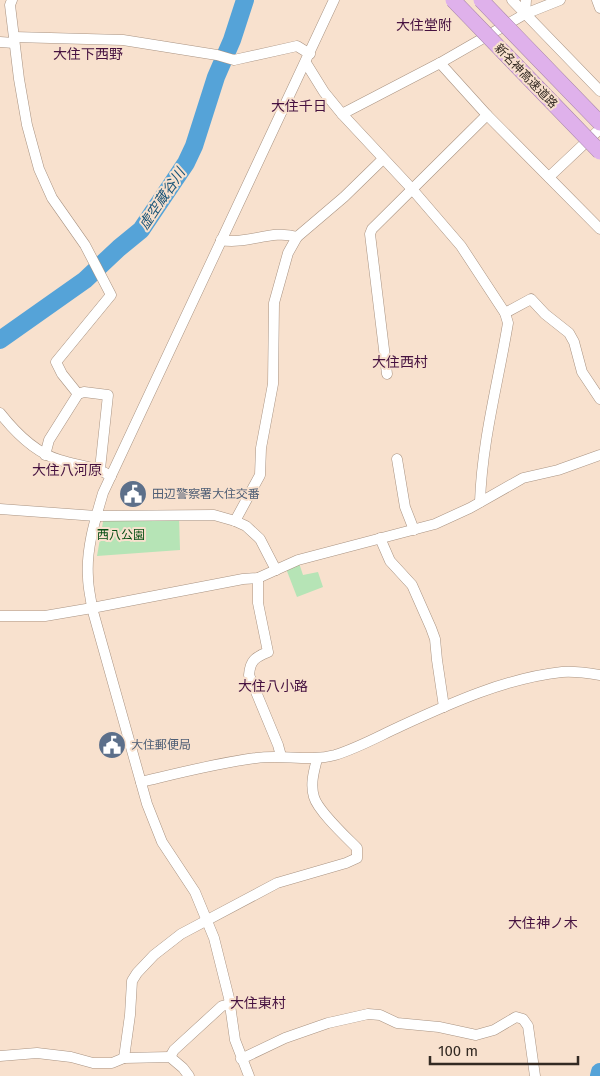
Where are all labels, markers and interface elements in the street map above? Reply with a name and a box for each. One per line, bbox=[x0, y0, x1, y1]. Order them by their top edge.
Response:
district label: 大住堂附 bbox=[396, 17, 452, 34]
street label: 新名神高速道路 bbox=[492, 41, 560, 111]
district label: 大住下西野 bbox=[53, 46, 123, 63]
district label: 大住千日 bbox=[271, 98, 327, 115]
water label: 虚空蔵谷川 bbox=[135, 164, 190, 233]
district label: 大住西村 bbox=[372, 354, 428, 371]
district label: 大住八河原 bbox=[32, 462, 102, 479]
public building icon: 田辺警察署大住交番 bbox=[118, 479, 148, 509]
place label: 田辺警察署大住交番 bbox=[152, 487, 260, 501]
park label: 西八公園 bbox=[97, 528, 145, 542]
district label: 大住八小路 bbox=[238, 678, 308, 695]
public building icon: 大住郵便局 bbox=[97, 730, 127, 760]
place label: 大住郵便局 bbox=[131, 738, 191, 752]
district label: 大住神ノ木 bbox=[508, 915, 578, 932]
district label: 大住東村 bbox=[230, 995, 286, 1012]
scale bar bbox=[430, 1034, 578, 1066]
text: 100 m bbox=[438, 1042, 478, 1060]

